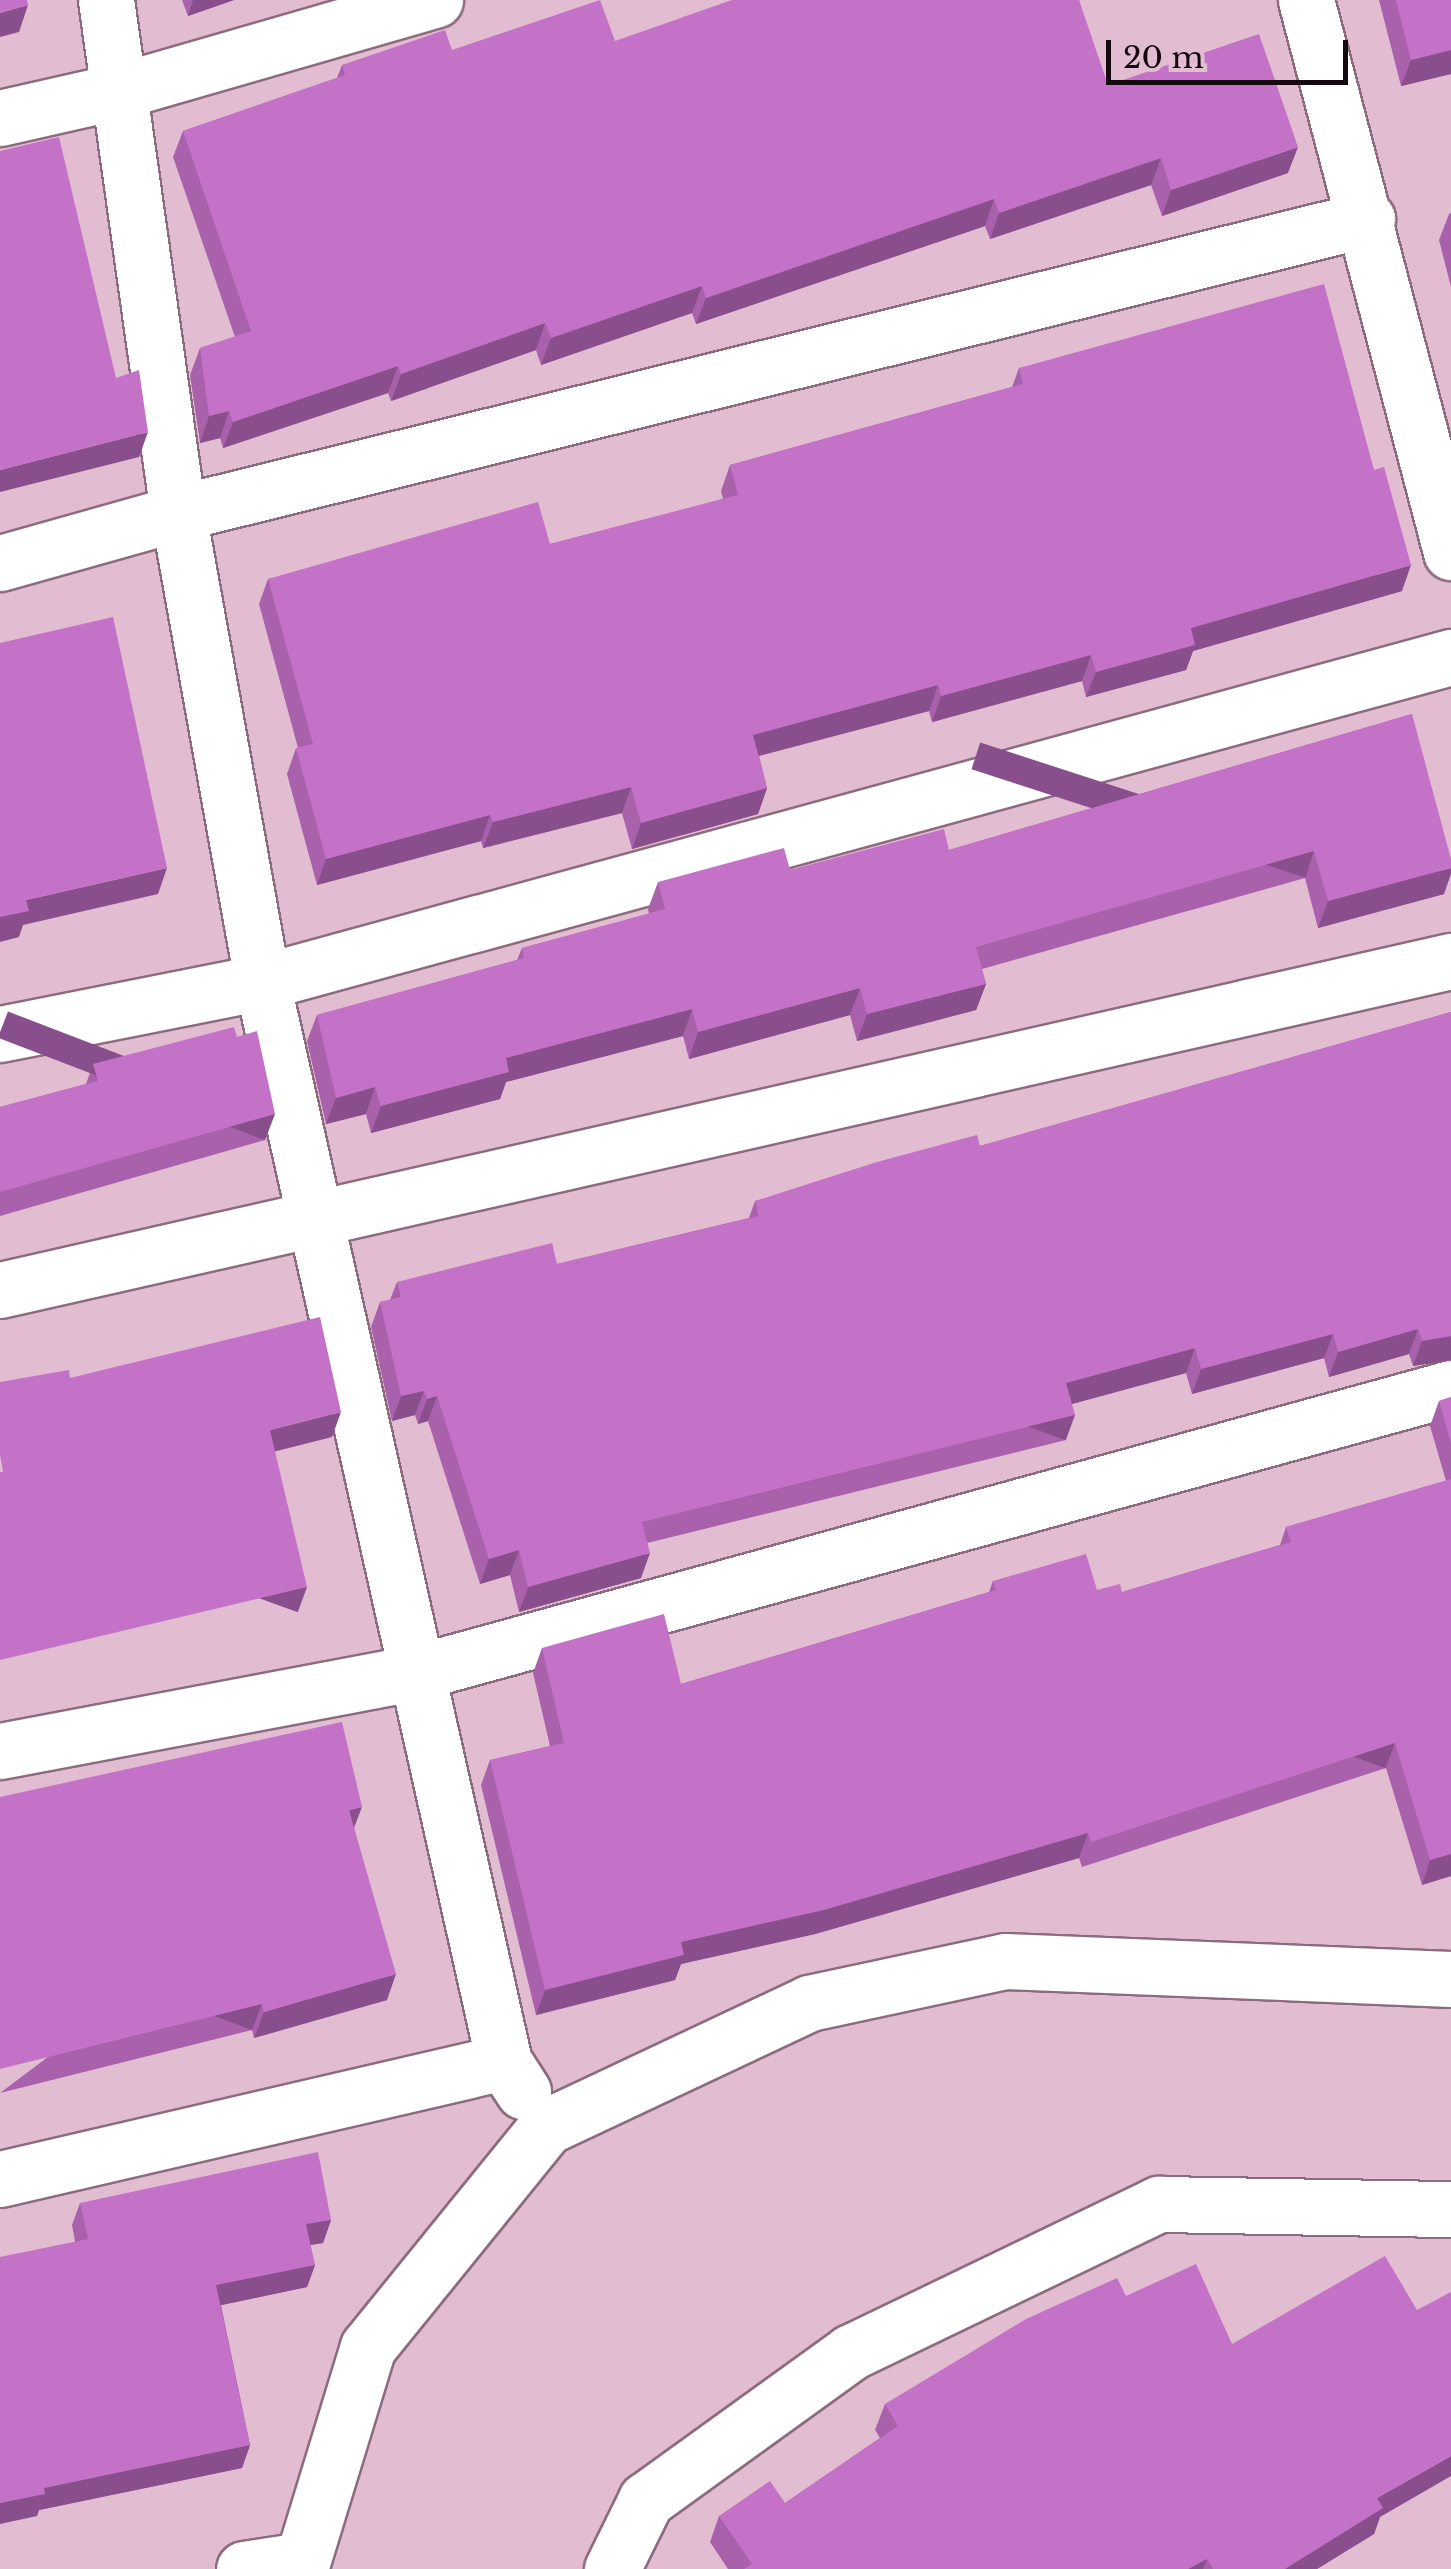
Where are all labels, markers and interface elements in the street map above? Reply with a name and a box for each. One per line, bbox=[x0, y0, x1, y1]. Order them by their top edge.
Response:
scale bar bbox=[1111, 20, 1354, 82]
text: 20 m bbox=[1123, 39, 1204, 76]

